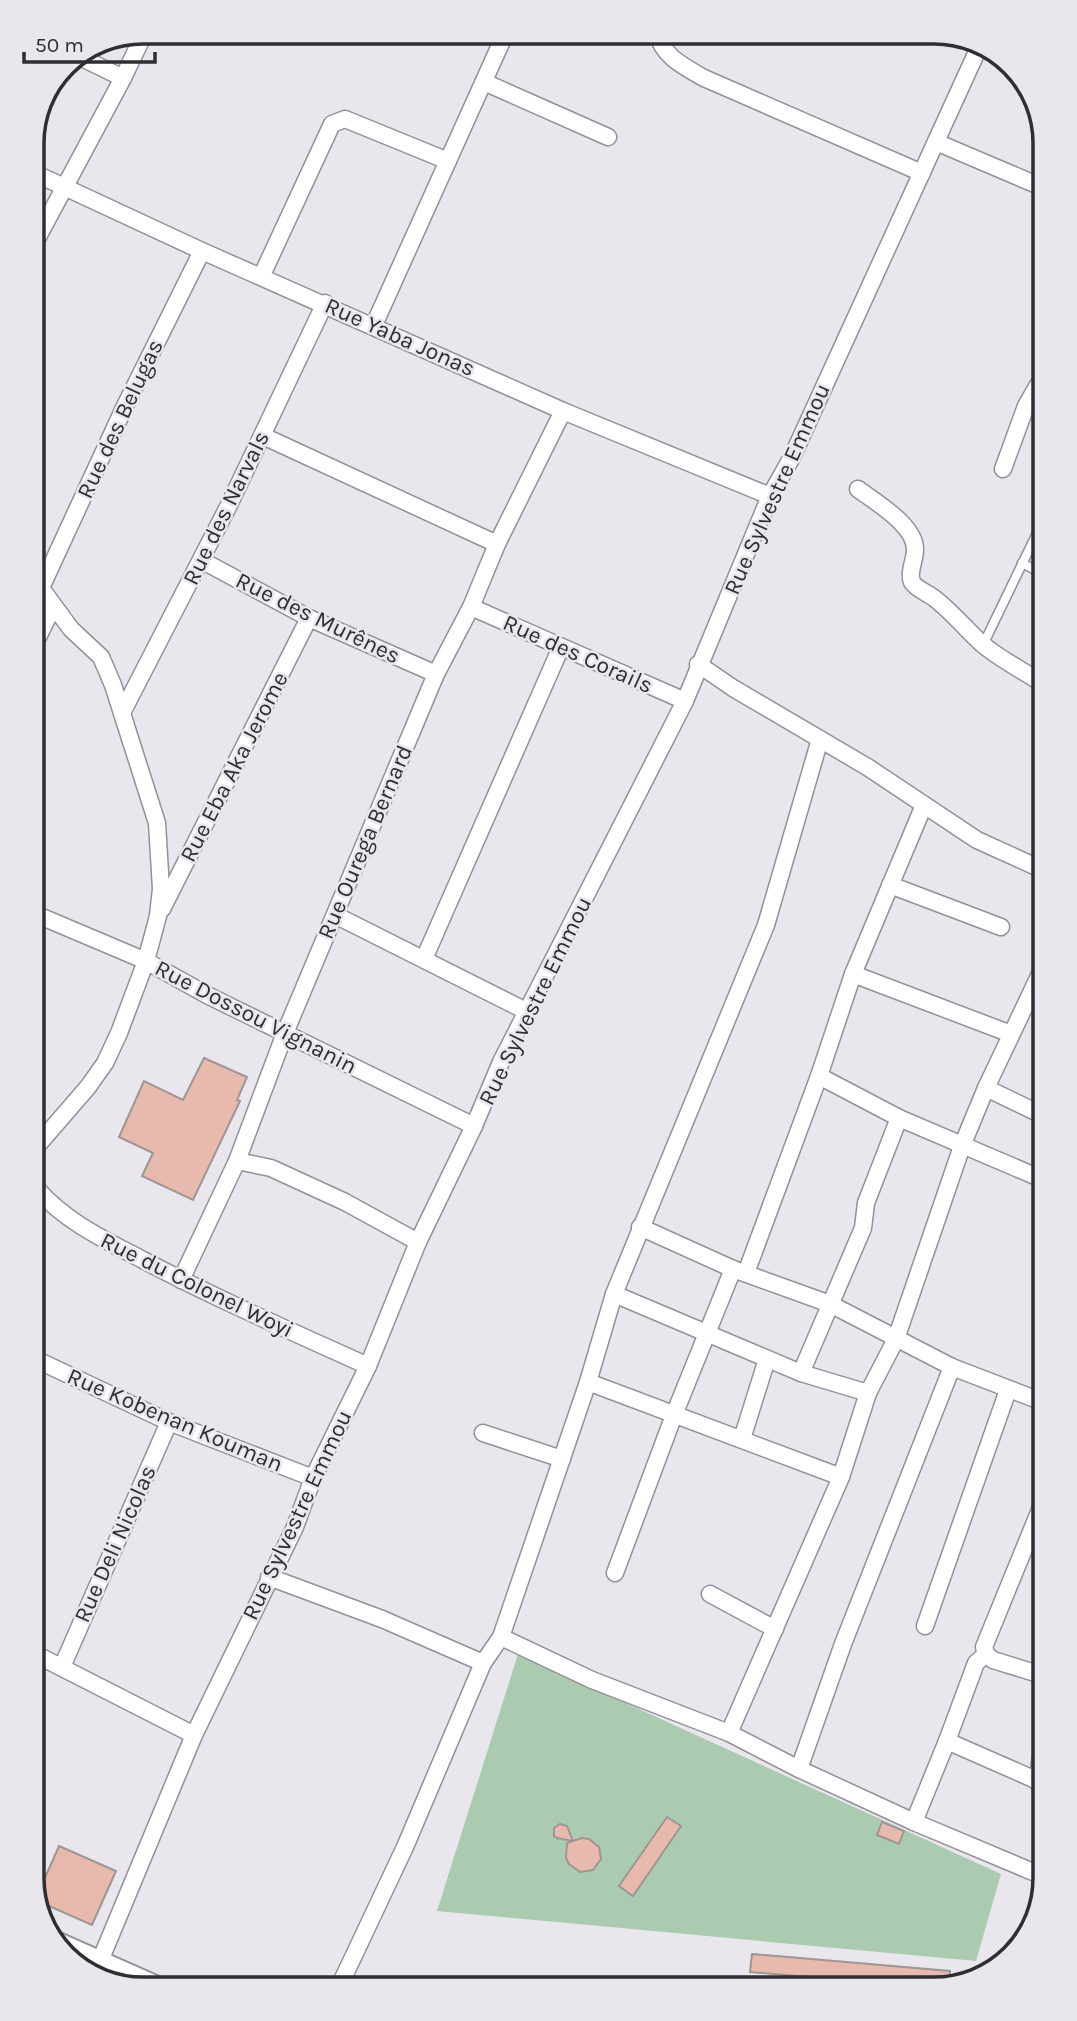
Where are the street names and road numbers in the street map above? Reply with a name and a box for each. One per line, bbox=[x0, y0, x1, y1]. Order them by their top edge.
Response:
street label: Rue Yaba Jonas bbox=[321, 292, 479, 382]
street label: Rue des Belugas bbox=[71, 335, 169, 503]
street label: Rue Sylvestre Emmou bbox=[718, 379, 836, 599]
street label: Rue des Narvals bbox=[177, 427, 275, 589]
street label: Rue des Murênes bbox=[231, 567, 405, 669]
street label: Rue des Corails bbox=[499, 609, 657, 699]
street label: Rue Eba Aka Jerome bbox=[174, 668, 294, 866]
street label: Rue Ourega Bernard bbox=[312, 741, 418, 943]
street label: Rue Sylvestre Emmou bbox=[473, 892, 597, 1110]
street label: Rue Dossou Vignanin bbox=[150, 954, 362, 1080]
street label: Rue du Colonel Woyi bbox=[96, 1227, 298, 1343]
street label: Rue Kobenan Kouman bbox=[63, 1362, 287, 1478]
street label: Rue Sylvestre Emmou bbox=[236, 1406, 358, 1624]
street label: Rue Deli Nicolas bbox=[68, 1461, 162, 1627]

